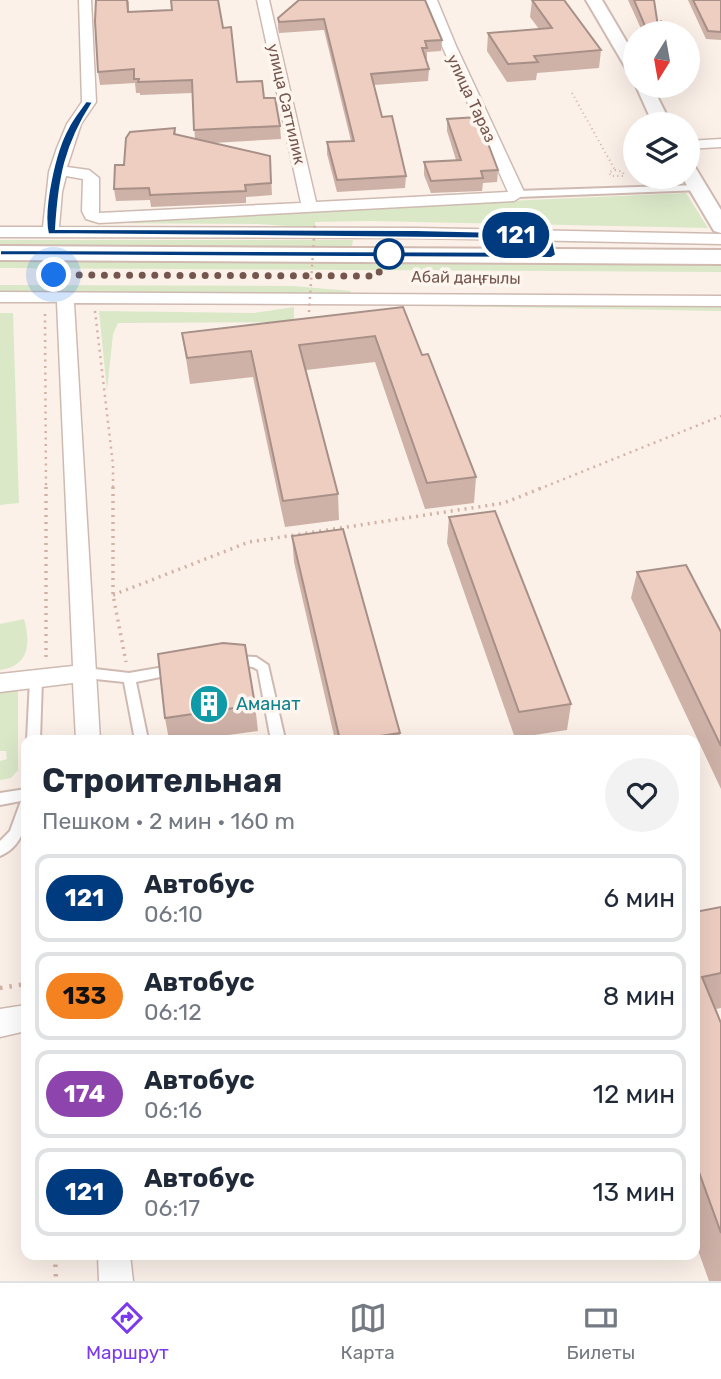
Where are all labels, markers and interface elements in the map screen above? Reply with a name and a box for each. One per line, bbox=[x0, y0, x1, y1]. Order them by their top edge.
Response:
north arrow bbox=[623, 21, 700, 98]
map controls bbox=[623, 21, 700, 189]
street label: улица Саттилик bbox=[263, 42, 310, 167]
street label: улица Тараз bbox=[443, 51, 500, 145]
button: layers bbox=[623, 112, 700, 189]
line badge: 121 bbox=[476, 212, 556, 258]
text: 121 bbox=[496, 221, 536, 249]
unlabelled marker bbox=[374, 239, 404, 269]
your location bbox=[36, 257, 71, 292]
street label: Абай даңғылы bbox=[411, 267, 521, 288]
building icon: Аманат bbox=[188, 683, 230, 725]
place label: Аманат bbox=[236, 693, 300, 715]
button: heart bbox=[605, 758, 679, 832]
text: Строительная bbox=[42, 761, 282, 800]
text: Пешком · 2 мин · 160 m bbox=[42, 807, 295, 835]
text: Автобус bbox=[144, 869, 255, 900]
text: 6 мин bbox=[604, 883, 675, 914]
text: 121 bbox=[65, 884, 104, 912]
text: 06:10 bbox=[144, 900, 203, 928]
text: Автобус bbox=[144, 967, 255, 998]
text: 8 мин bbox=[603, 981, 675, 1012]
text: 133 bbox=[63, 982, 106, 1010]
text: 06:12 bbox=[144, 998, 202, 1026]
text: Автобус bbox=[144, 1065, 255, 1096]
text: 12 мин bbox=[593, 1079, 675, 1110]
text: 174 bbox=[64, 1080, 105, 1108]
text: 06:16 bbox=[144, 1096, 202, 1124]
text: Автобус bbox=[144, 1163, 255, 1194]
text: 13 мин bbox=[592, 1177, 675, 1208]
text: 121 bbox=[65, 1178, 104, 1206]
text: 06:17 bbox=[144, 1194, 200, 1222]
tab: Маршрут bbox=[86, 1299, 169, 1364]
tab: Карта bbox=[341, 1299, 395, 1364]
tab: Билеты bbox=[567, 1299, 635, 1364]

